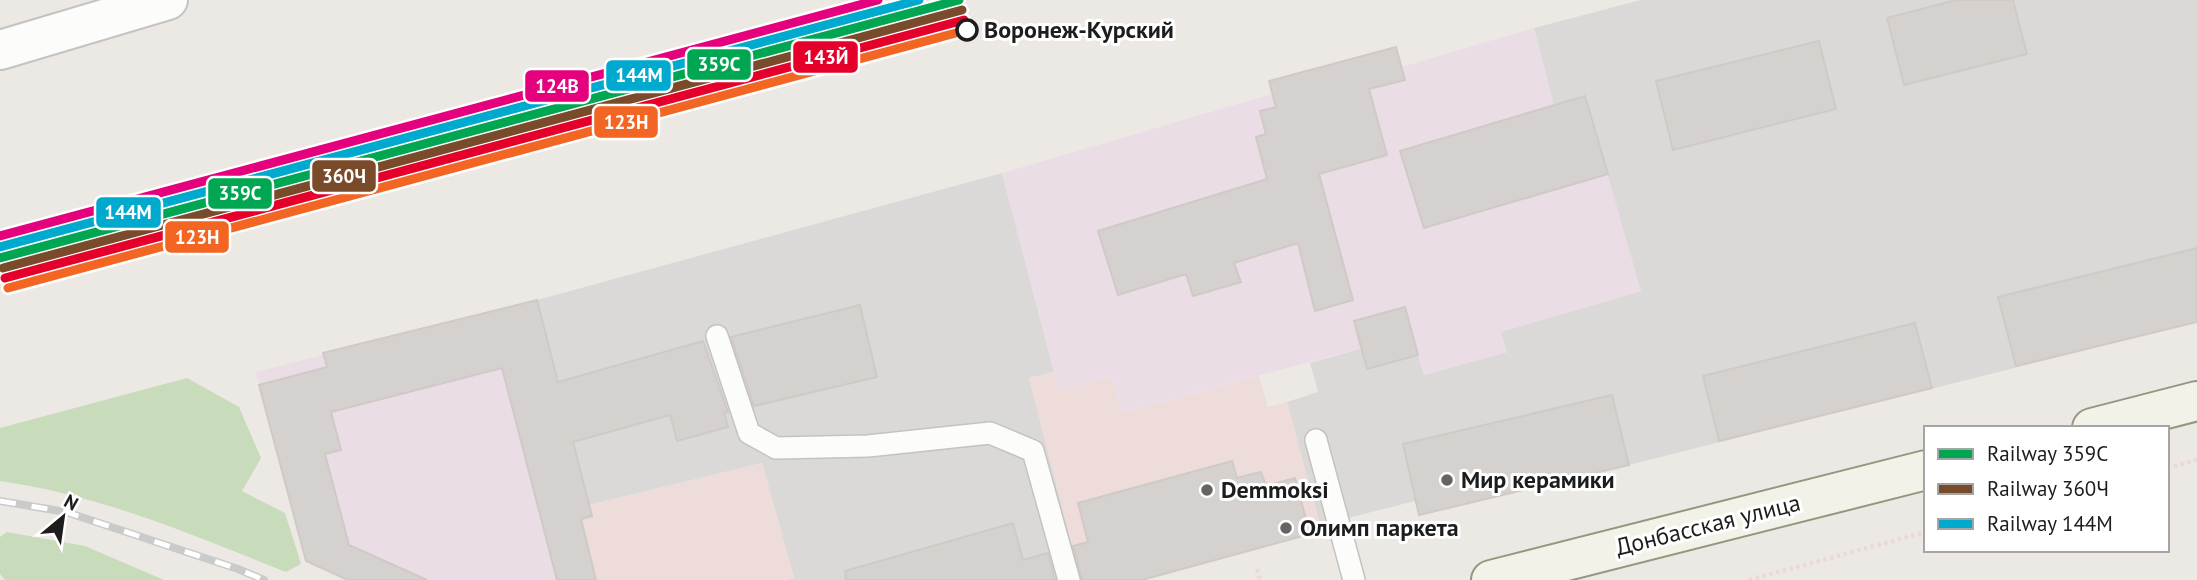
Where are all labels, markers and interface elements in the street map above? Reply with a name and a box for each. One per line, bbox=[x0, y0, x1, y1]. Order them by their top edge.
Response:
place label: Воронеж-Курский bbox=[984, 14, 1174, 45]
marker: Воронеж-Курский bbox=[956, 19, 978, 41]
line badge: 143Й bbox=[792, 40, 859, 74]
text: 143Й bbox=[804, 45, 848, 69]
line badge: 359С bbox=[686, 48, 752, 81]
text: 359С bbox=[698, 52, 741, 76]
line badge: 144М bbox=[605, 59, 672, 92]
text: 144М bbox=[615, 63, 663, 87]
line badge: 124В bbox=[524, 69, 590, 103]
text: 124В bbox=[535, 74, 579, 98]
line badge: 123Н bbox=[593, 105, 659, 139]
text: 123Н bbox=[604, 110, 648, 134]
line badge: 360Ч bbox=[311, 159, 377, 193]
text: 360Ч bbox=[322, 164, 366, 188]
line badge: 359С bbox=[207, 177, 273, 210]
text: 359С bbox=[219, 181, 262, 205]
line badge: 144М bbox=[95, 196, 162, 229]
text: 144М bbox=[104, 200, 152, 224]
line badge: 123Н bbox=[164, 220, 230, 254]
text: 123Н bbox=[175, 225, 219, 249]
legend bbox=[1924, 426, 2169, 552]
text: Railway 359С bbox=[1987, 440, 2108, 467]
place label: Мир керамики bbox=[1461, 464, 1615, 495]
marker: Мир керамики bbox=[1439, 472, 1455, 488]
place label: Demmoksi bbox=[1221, 474, 1329, 505]
text: Railway 360Ч bbox=[1987, 475, 2109, 502]
north arrow bbox=[28, 482, 98, 552]
marker: Demmoksi bbox=[1199, 482, 1215, 498]
street label: Донбасская улица bbox=[1612, 487, 1804, 562]
text: N bbox=[60, 489, 83, 516]
text: Railway 144М bbox=[1987, 510, 2113, 537]
place label: Олимп паркета bbox=[1300, 512, 1459, 543]
marker: Олимп паркета bbox=[1278, 520, 1294, 536]

